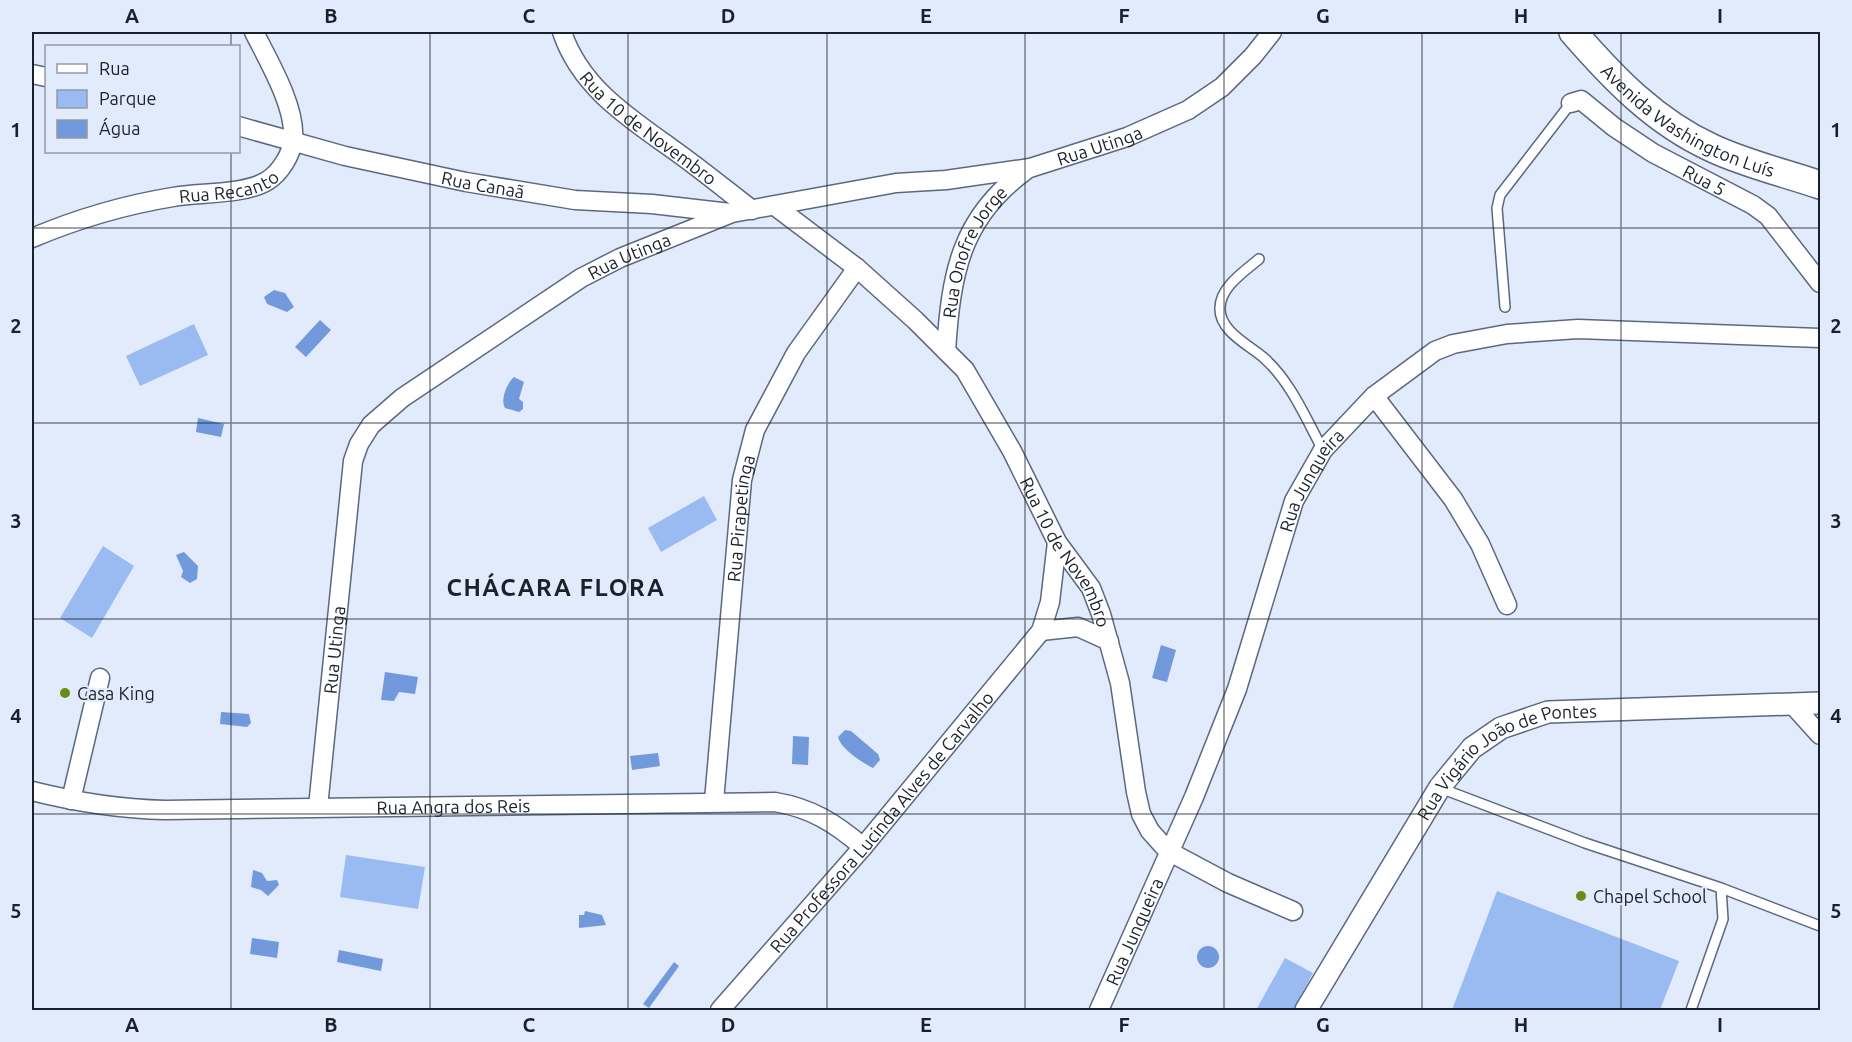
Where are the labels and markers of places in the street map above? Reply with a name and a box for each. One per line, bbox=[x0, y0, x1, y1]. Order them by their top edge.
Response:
place label: Casa King bbox=[77, 683, 155, 703]
marker: Casa King bbox=[58, 686, 72, 700]
place label: Chapel School bbox=[1593, 886, 1707, 906]
marker: Chapel School bbox=[1574, 889, 1588, 903]

